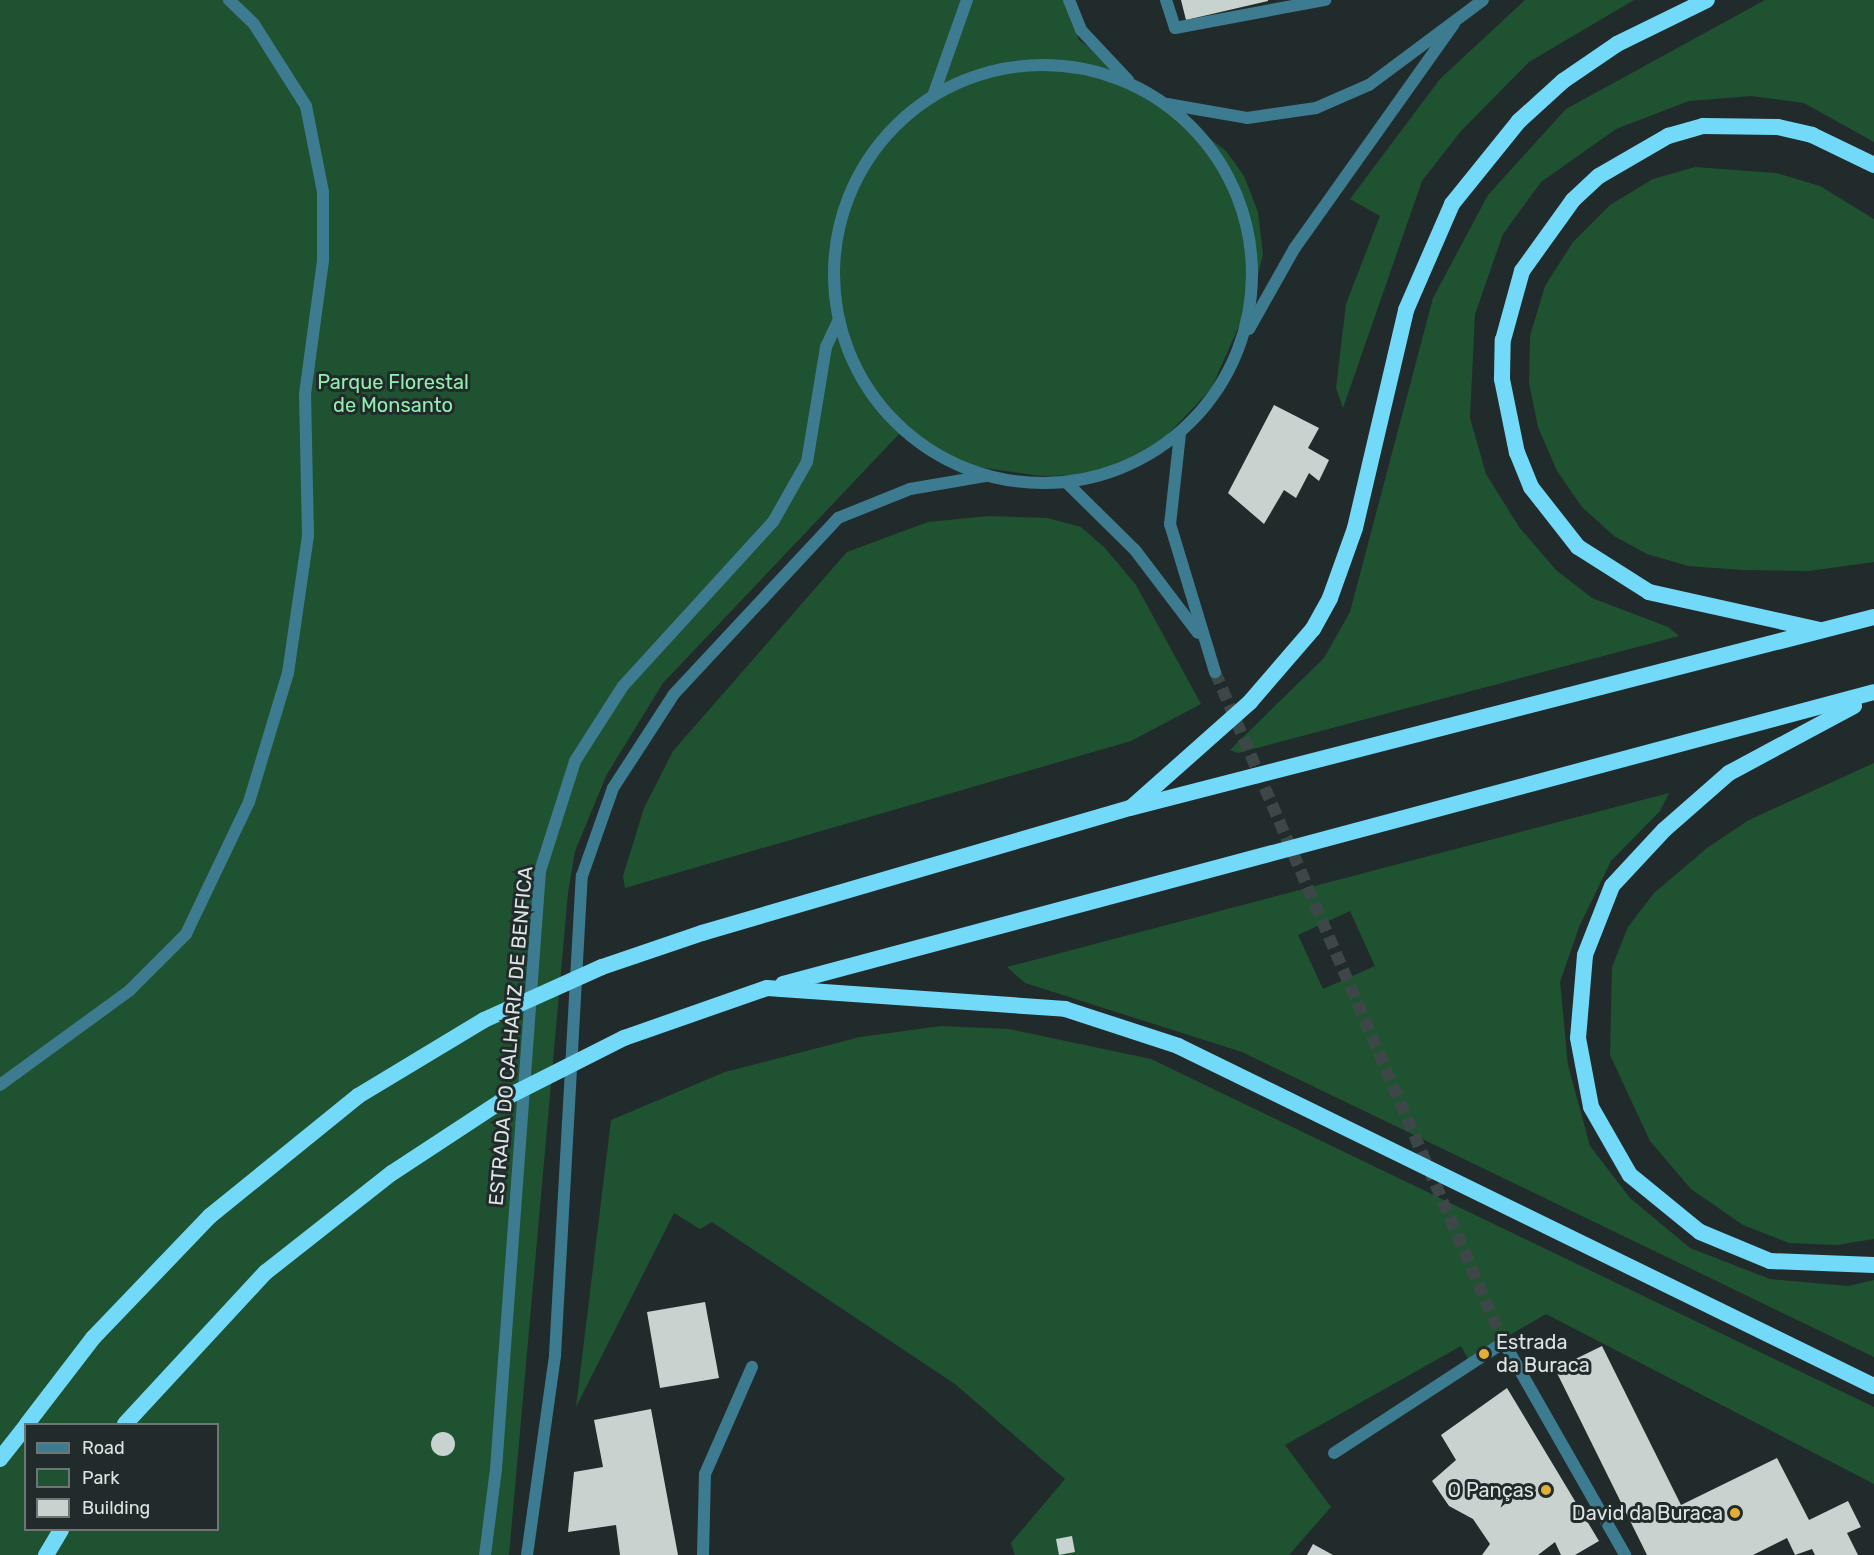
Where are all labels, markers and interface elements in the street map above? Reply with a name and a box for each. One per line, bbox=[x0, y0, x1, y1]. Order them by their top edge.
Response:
park label: Parque Florestal de Monsanto bbox=[317, 370, 469, 417]
street label: ESTRADA DO CALHARIZ DE BENFICA bbox=[484, 865, 538, 1207]
place label: Estrada da Buraca bbox=[1496, 1330, 1590, 1377]
marker: Estrada da Buraca bbox=[1477, 1347, 1491, 1361]
legend bbox=[24, 1423, 219, 1531]
text: Road bbox=[82, 1437, 125, 1459]
text: Park bbox=[82, 1467, 119, 1489]
place label: O Panças bbox=[1447, 1478, 1534, 1502]
marker: O Panças bbox=[1539, 1483, 1553, 1497]
text: Building bbox=[82, 1497, 150, 1519]
place label: David da Buraca bbox=[1572, 1501, 1723, 1525]
marker: David da Buraca bbox=[1728, 1506, 1742, 1520]

